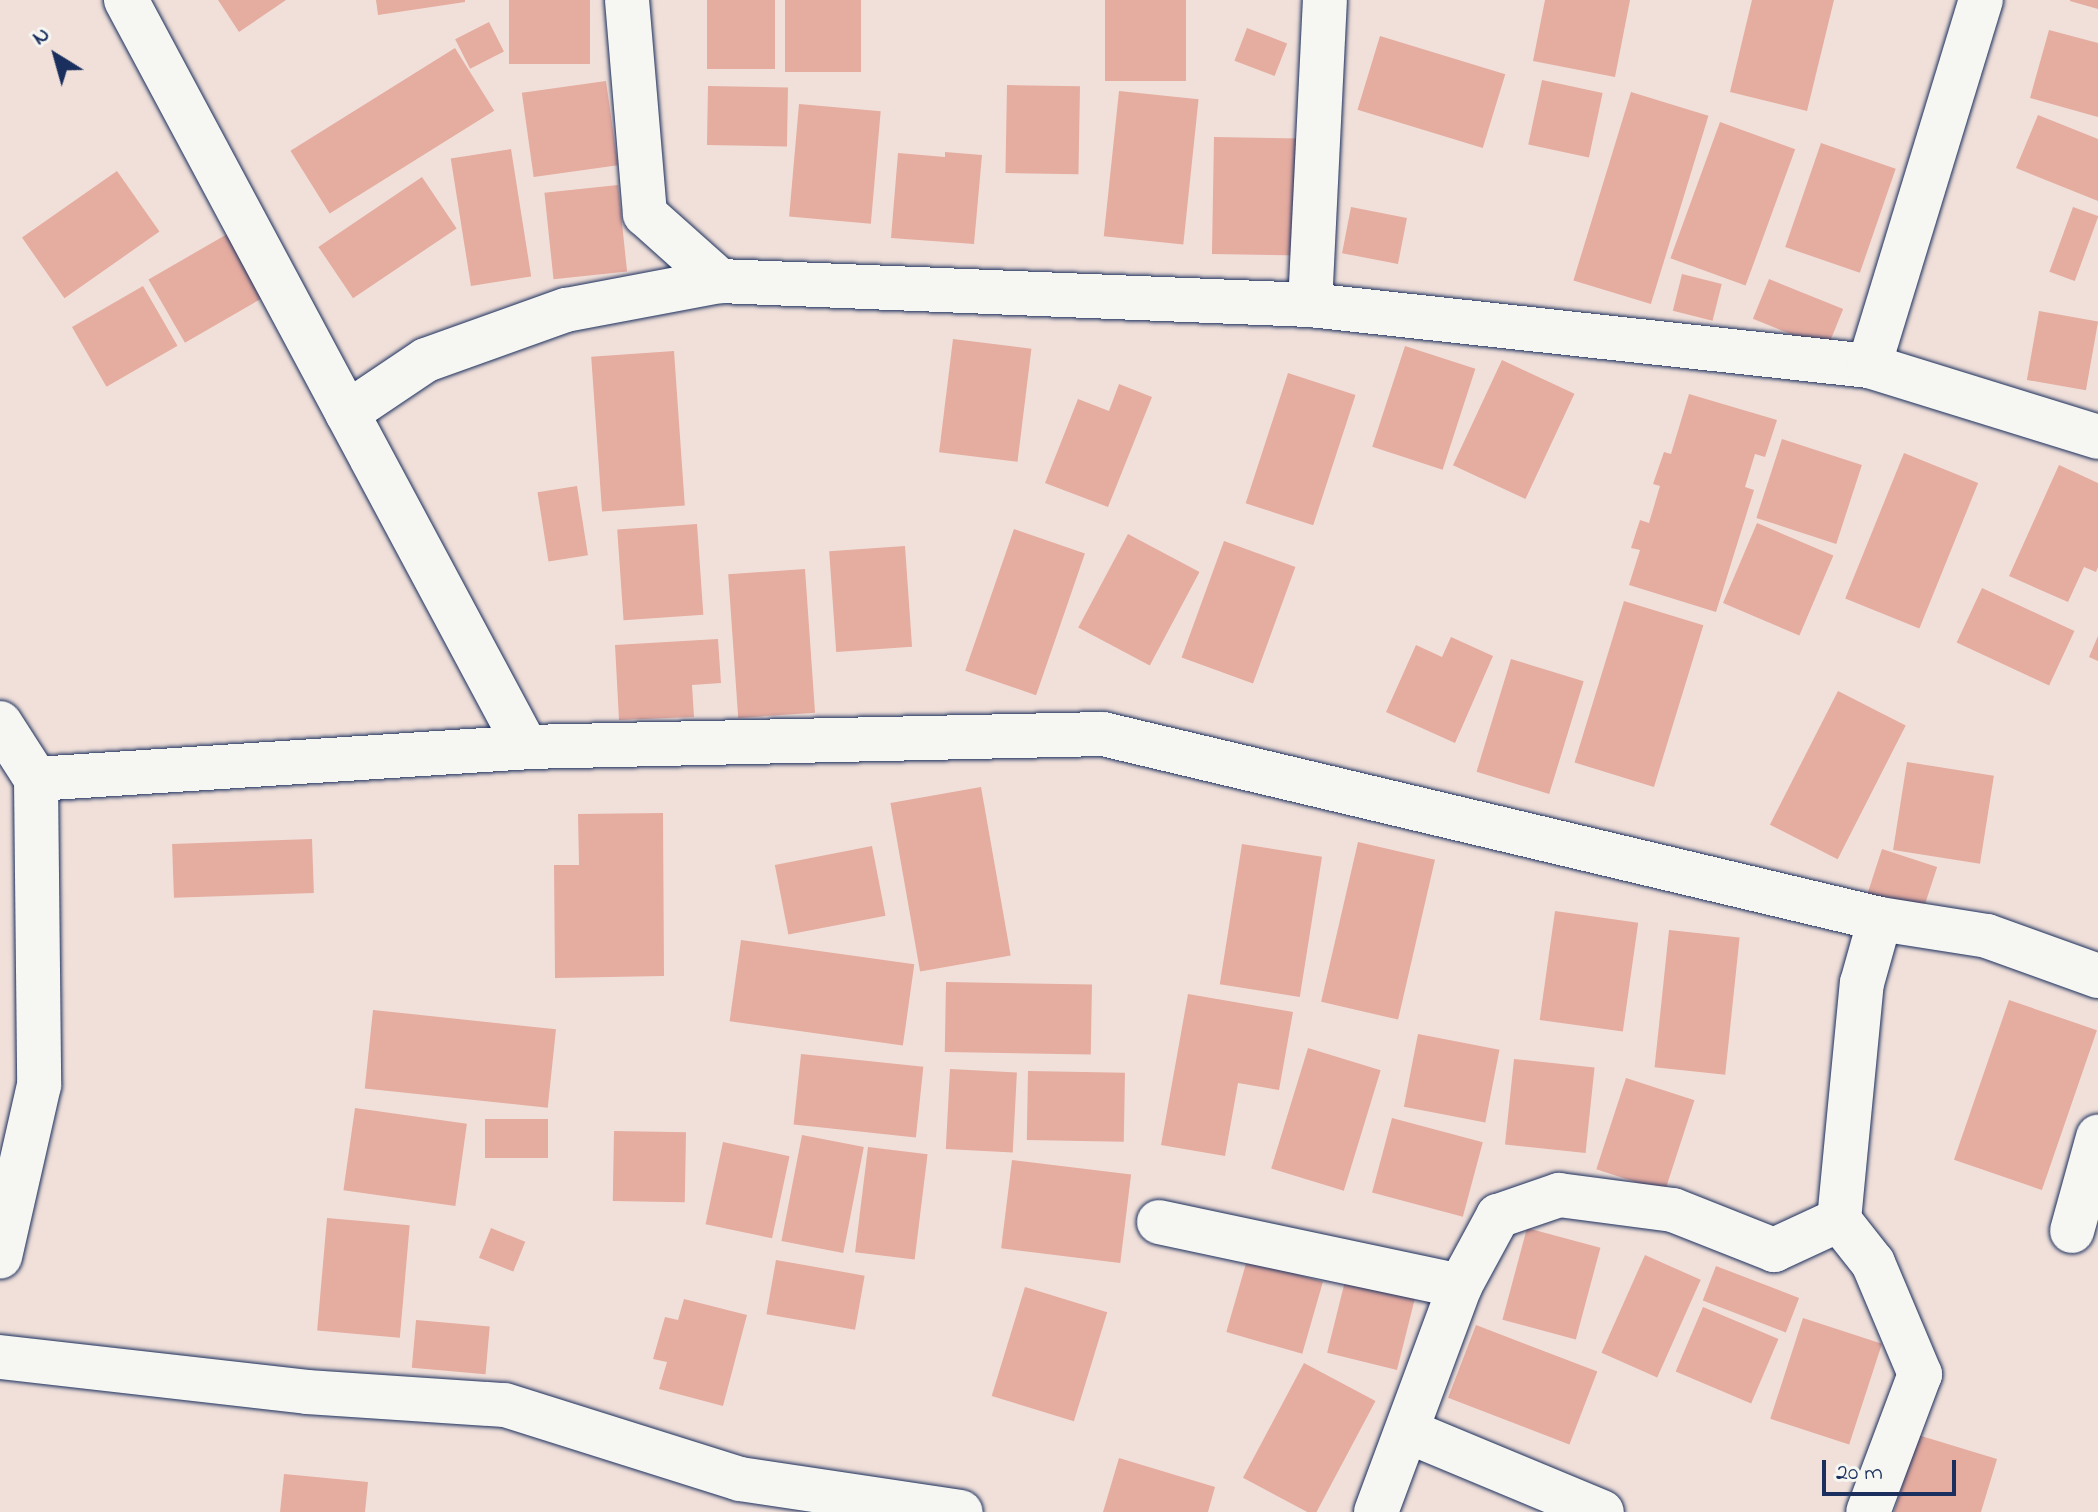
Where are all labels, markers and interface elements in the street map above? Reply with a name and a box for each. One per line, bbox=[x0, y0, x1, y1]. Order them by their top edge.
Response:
north arrow bbox=[16, 16, 96, 96]
text: N bbox=[26, 20, 57, 54]
scale bar bbox=[1826, 1444, 1960, 1494]
text: 20 m bbox=[1836, 1456, 1883, 1491]

